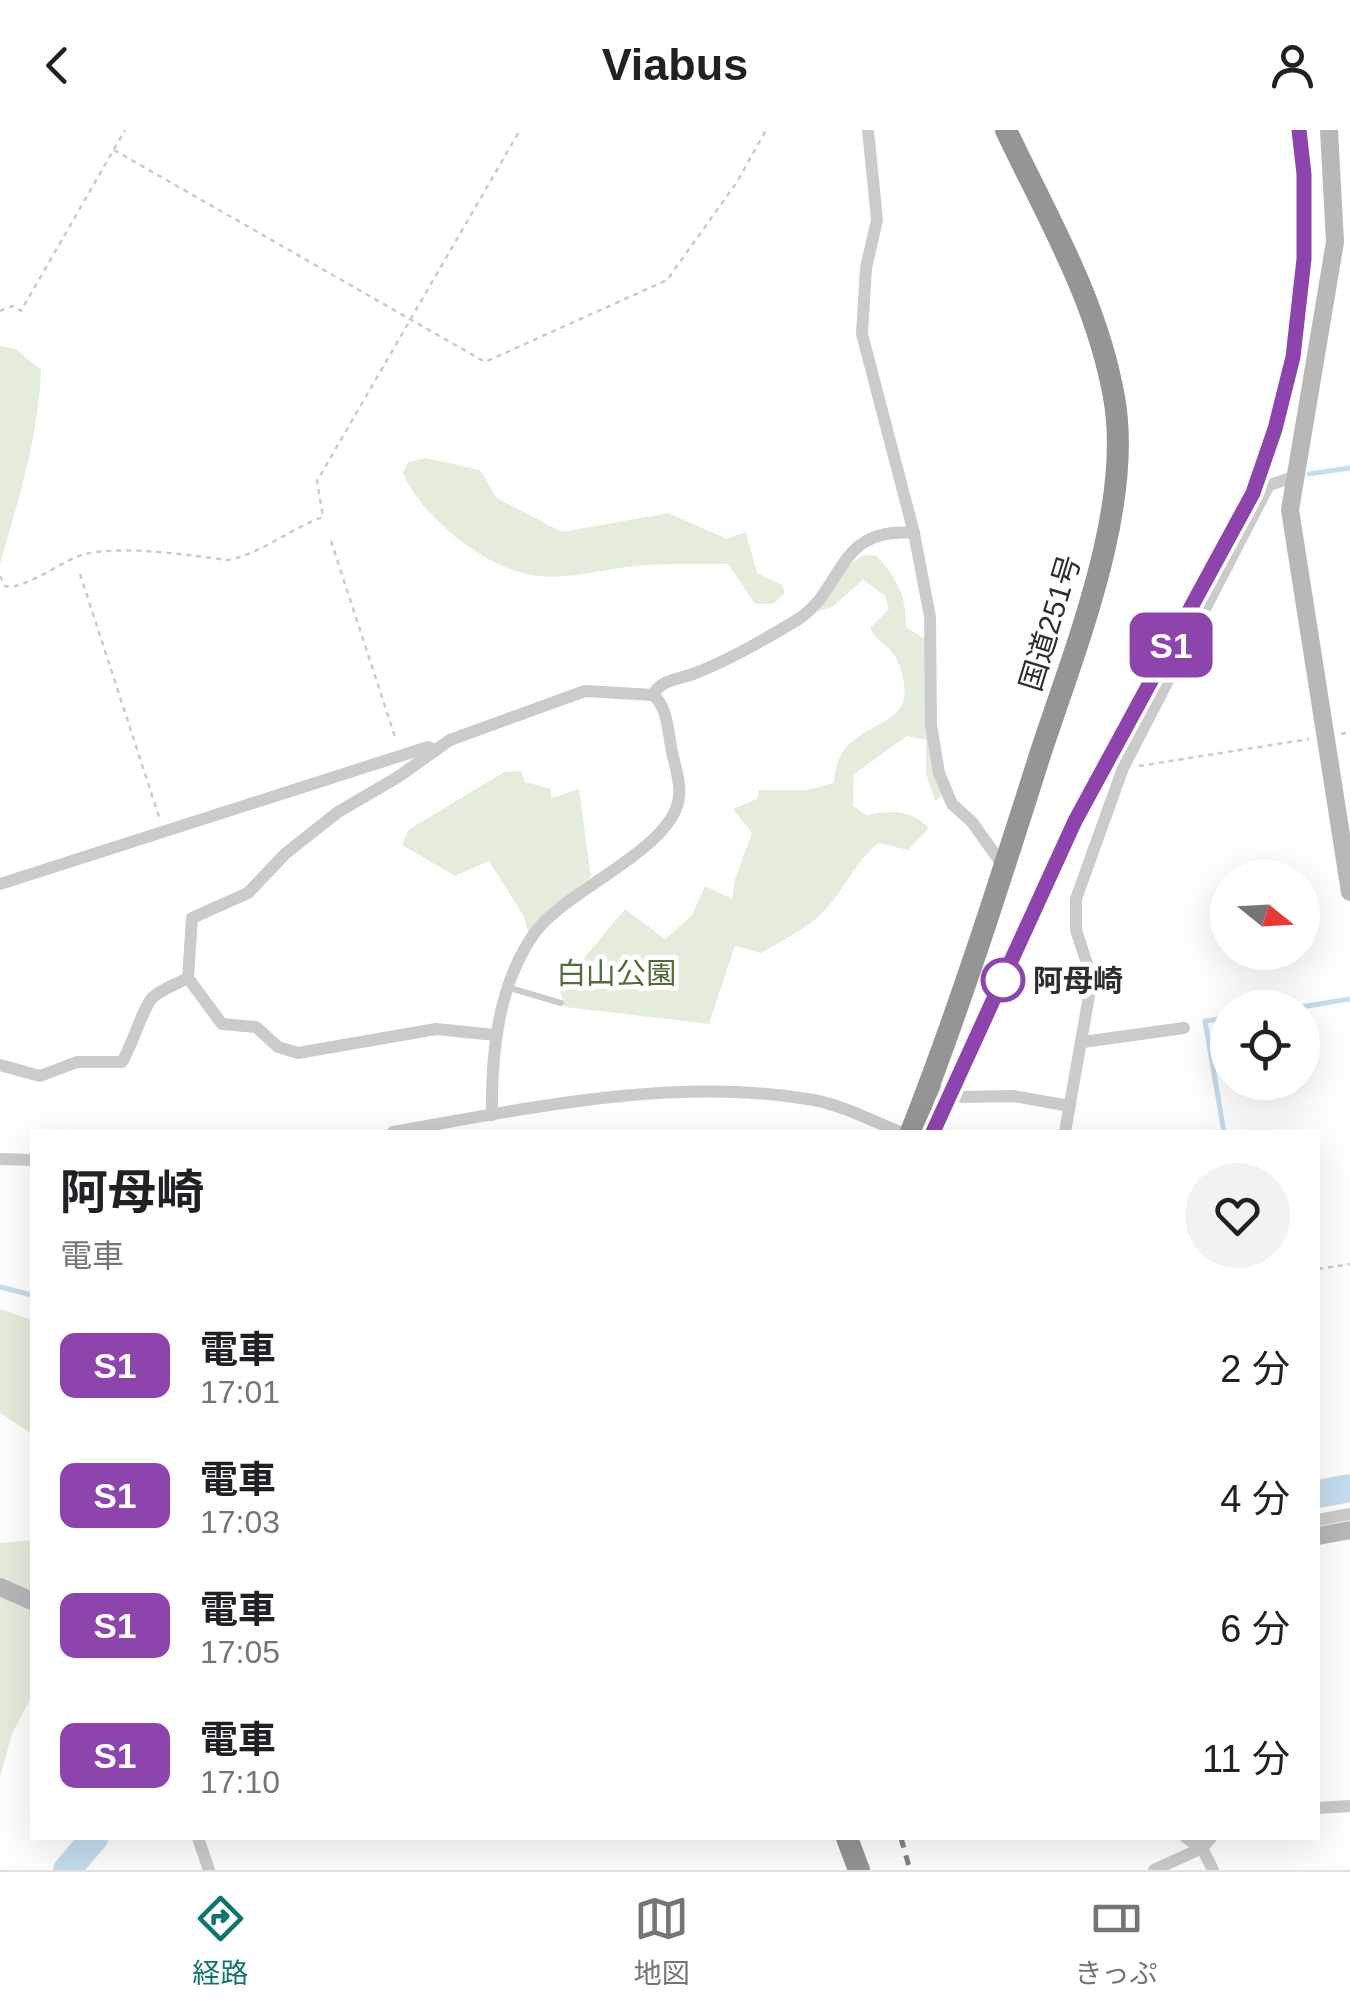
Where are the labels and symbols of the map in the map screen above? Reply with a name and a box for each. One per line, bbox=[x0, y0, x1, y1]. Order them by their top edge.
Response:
street label: 国道251号 bbox=[1014, 551, 1086, 695]
line badge: S1 bbox=[1126, 612, 1216, 678]
north arrow bbox=[1210, 860, 1320, 970]
park label: 白山公園 bbox=[556, 957, 676, 990]
marker: 阿母崎 bbox=[982, 959, 1024, 1001]
place label: 阿母崎 bbox=[1033, 964, 1123, 997]

